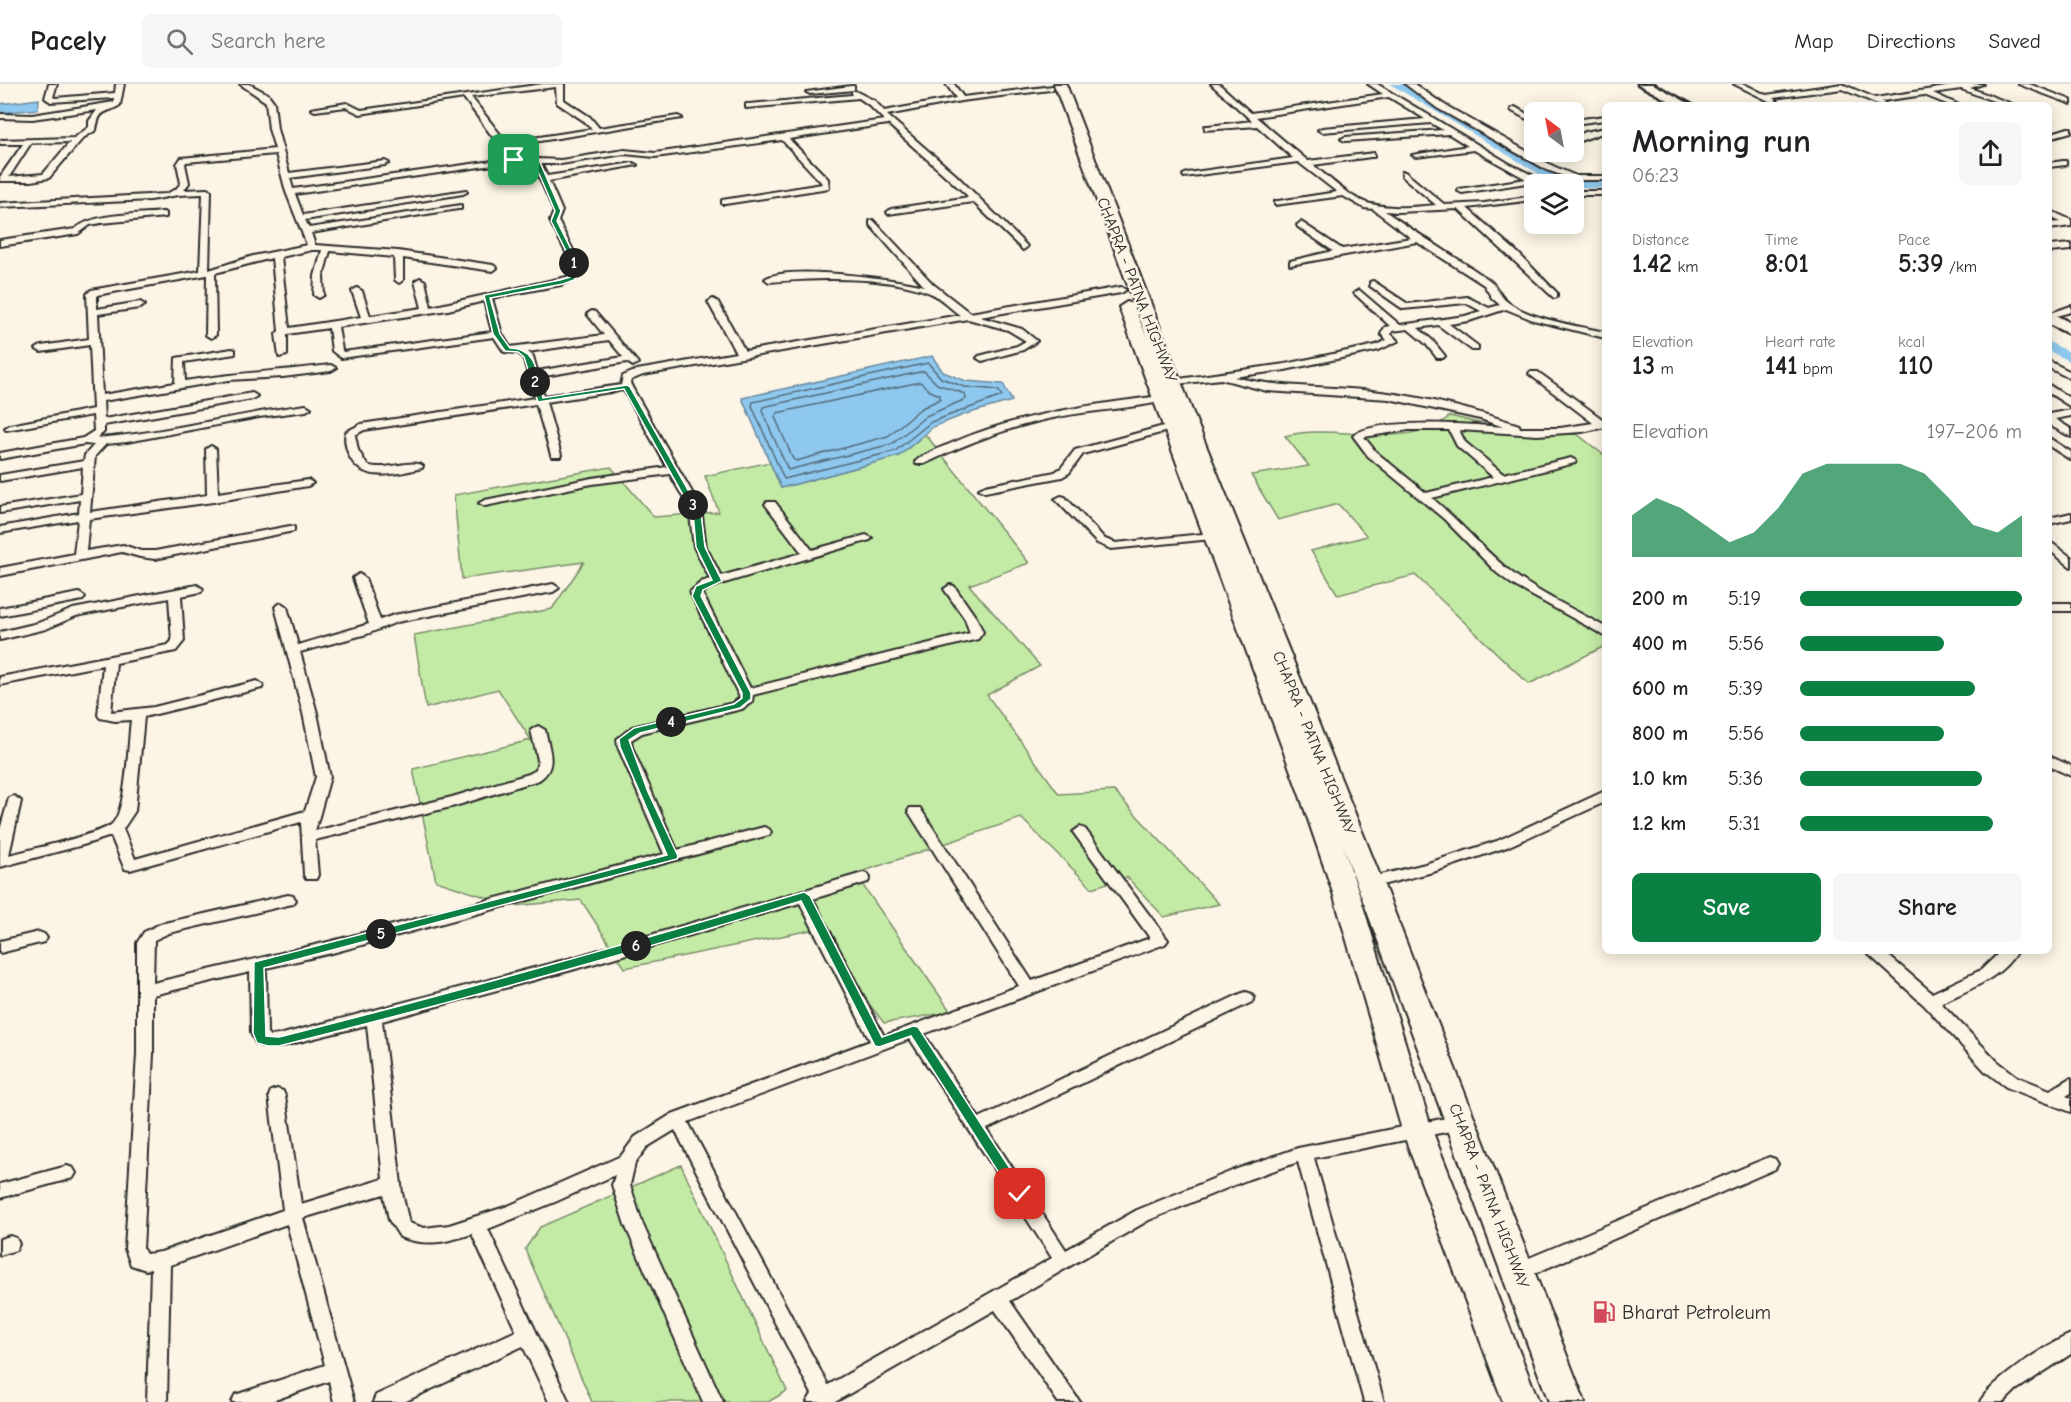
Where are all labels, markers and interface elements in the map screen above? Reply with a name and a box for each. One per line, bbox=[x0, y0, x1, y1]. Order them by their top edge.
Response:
search box bbox=[142, 14, 562, 68]
text: Pacely bbox=[30, 25, 106, 57]
icon: search bbox=[163, 25, 196, 58]
text: Search here bbox=[211, 28, 326, 54]
text: Map bbox=[1794, 29, 1834, 53]
text: Directions bbox=[1867, 29, 1956, 53]
text: Saved bbox=[1989, 29, 2041, 53]
north arrow bbox=[1524, 102, 1584, 162]
map controls bbox=[1524, 102, 1584, 234]
text: Morning run bbox=[1632, 122, 1811, 160]
button: share bbox=[1959, 122, 2022, 185]
pin bbox=[488, 134, 539, 185]
icon: arrive bbox=[497, 143, 530, 176]
text: 06:23 bbox=[1632, 164, 1679, 187]
button: layers bbox=[1524, 174, 1584, 234]
street label: CHAPRA - PATNA HIGHWAY bbox=[1093, 195, 1181, 386]
text: Distance bbox=[1632, 231, 1689, 249]
text: Time bbox=[1765, 231, 1798, 249]
text: Pace bbox=[1898, 231, 1930, 249]
pin: 1 bbox=[559, 248, 589, 278]
text: 1.42 bbox=[1632, 249, 1672, 279]
text: 8:01 bbox=[1765, 249, 1809, 279]
text: 5:39 bbox=[1898, 249, 1944, 279]
text: 1 bbox=[571, 254, 577, 272]
text: km bbox=[1672, 258, 1698, 276]
text: /km bbox=[1944, 258, 1977, 276]
text: Elevation bbox=[1632, 333, 1693, 351]
text: Heart rate bbox=[1765, 333, 1836, 351]
text: kcal bbox=[1898, 333, 1925, 351]
text: 13 bbox=[1632, 351, 1655, 381]
text: 141 bbox=[1765, 351, 1797, 381]
text: 110 bbox=[1898, 351, 1933, 381]
text: m bbox=[1655, 360, 1674, 378]
text: bpm bbox=[1797, 360, 1833, 378]
pin: 2 bbox=[520, 367, 550, 397]
text: 2 bbox=[531, 373, 539, 391]
text: Elevation bbox=[1632, 420, 1709, 443]
text: 197–206 m bbox=[1927, 420, 2022, 443]
pin: 3 bbox=[678, 490, 708, 520]
text: 3 bbox=[689, 496, 697, 514]
text: 200 m bbox=[1632, 587, 1688, 610]
text: 5:19 bbox=[1728, 587, 1761, 610]
text: 400 m bbox=[1632, 632, 1687, 655]
text: 5:56 bbox=[1728, 632, 1764, 655]
street label: CHAPRA - PATNA HIGHWAY bbox=[1269, 648, 1359, 838]
text: 600 m bbox=[1632, 677, 1688, 700]
text: 5:39 bbox=[1728, 677, 1763, 700]
pin: 4 bbox=[656, 707, 686, 737]
text: 4 bbox=[667, 713, 675, 731]
text: 800 m bbox=[1632, 722, 1688, 745]
text: 5:56 bbox=[1728, 722, 1764, 745]
text: 1.0 km bbox=[1632, 767, 1688, 790]
text: 5:36 bbox=[1728, 767, 1763, 790]
text: 1.2 km bbox=[1632, 812, 1686, 835]
text: 5:31 bbox=[1728, 812, 1761, 835]
button: Save bbox=[1632, 873, 1821, 942]
button: Share bbox=[1833, 873, 2022, 942]
pin: 5 bbox=[366, 919, 396, 949]
text: 5 bbox=[377, 925, 385, 943]
pin: 6 bbox=[621, 931, 651, 961]
text: 6 bbox=[632, 937, 640, 955]
street label: CHAPRA - PATNA HIGHWAY bbox=[1445, 1101, 1533, 1292]
pin bbox=[994, 1168, 1045, 1219]
icon: check bbox=[1003, 1177, 1036, 1210]
fuel station icon: Bharat Petroleum bbox=[1591, 1299, 1617, 1325]
place label: Bharat Petroleum bbox=[1622, 1301, 1771, 1324]

